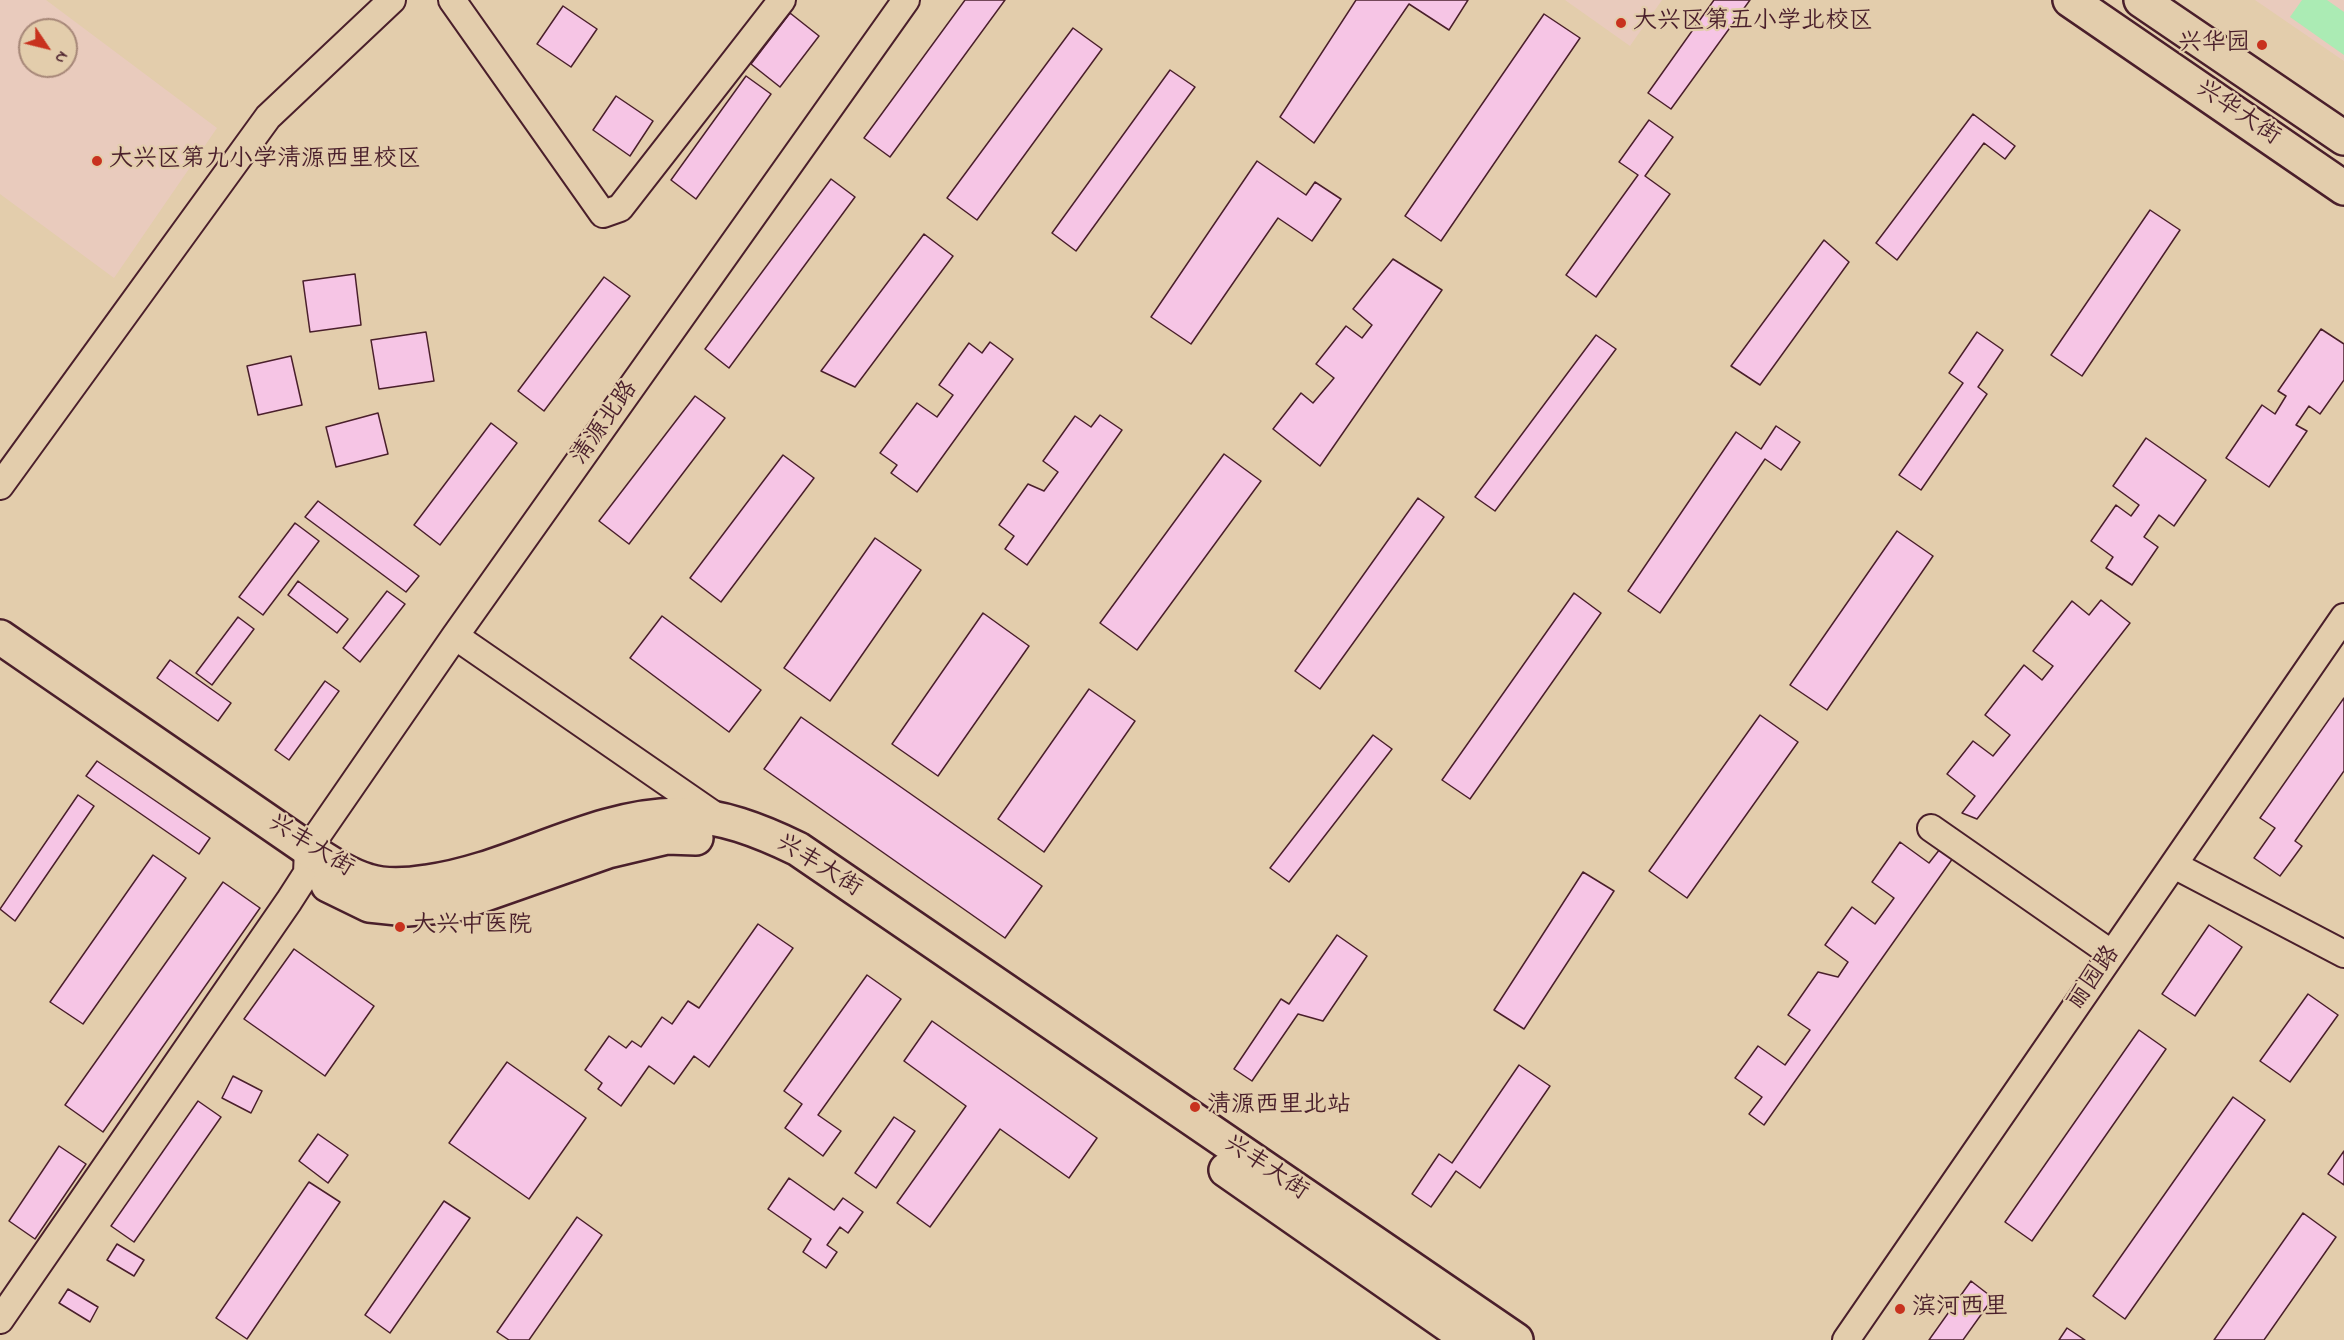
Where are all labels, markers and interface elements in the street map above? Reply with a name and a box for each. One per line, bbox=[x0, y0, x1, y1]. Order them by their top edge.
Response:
place label: 大兴区第五小学北校区 bbox=[1633, 9, 1873, 37]
marker: 大兴区第五小学北校区 bbox=[1614, 16, 1628, 30]
north arrow bbox=[18, 18, 78, 78]
place label: 兴华园 bbox=[2178, 31, 2250, 59]
marker: 兴华园 bbox=[2255, 38, 2269, 52]
text: N bbox=[48, 46, 74, 68]
street label: 兴华大街 bbox=[2189, 75, 2285, 153]
place label: 大兴区第九小学清源西里校区 bbox=[109, 147, 421, 175]
marker: 大兴区第九小学清源西里校区 bbox=[90, 154, 104, 168]
street label: 清源北路 bbox=[567, 376, 645, 472]
street label: 兴丰大街 bbox=[262, 809, 358, 885]
street label: 兴丰大街 bbox=[770, 829, 866, 905]
place label: 大兴中医院 bbox=[412, 913, 532, 941]
marker: 大兴中医院 bbox=[393, 920, 407, 934]
street label: 丽园路 bbox=[2063, 941, 2127, 1017]
place label: 清源西里北站 bbox=[1207, 1093, 1351, 1121]
marker: 清源西里北站 bbox=[1188, 1100, 1202, 1114]
street label: 兴丰大街 bbox=[1217, 1130, 1313, 1208]
place label: 滨河西里 bbox=[1912, 1295, 2008, 1323]
marker: 滨河西里 bbox=[1893, 1302, 1907, 1316]

